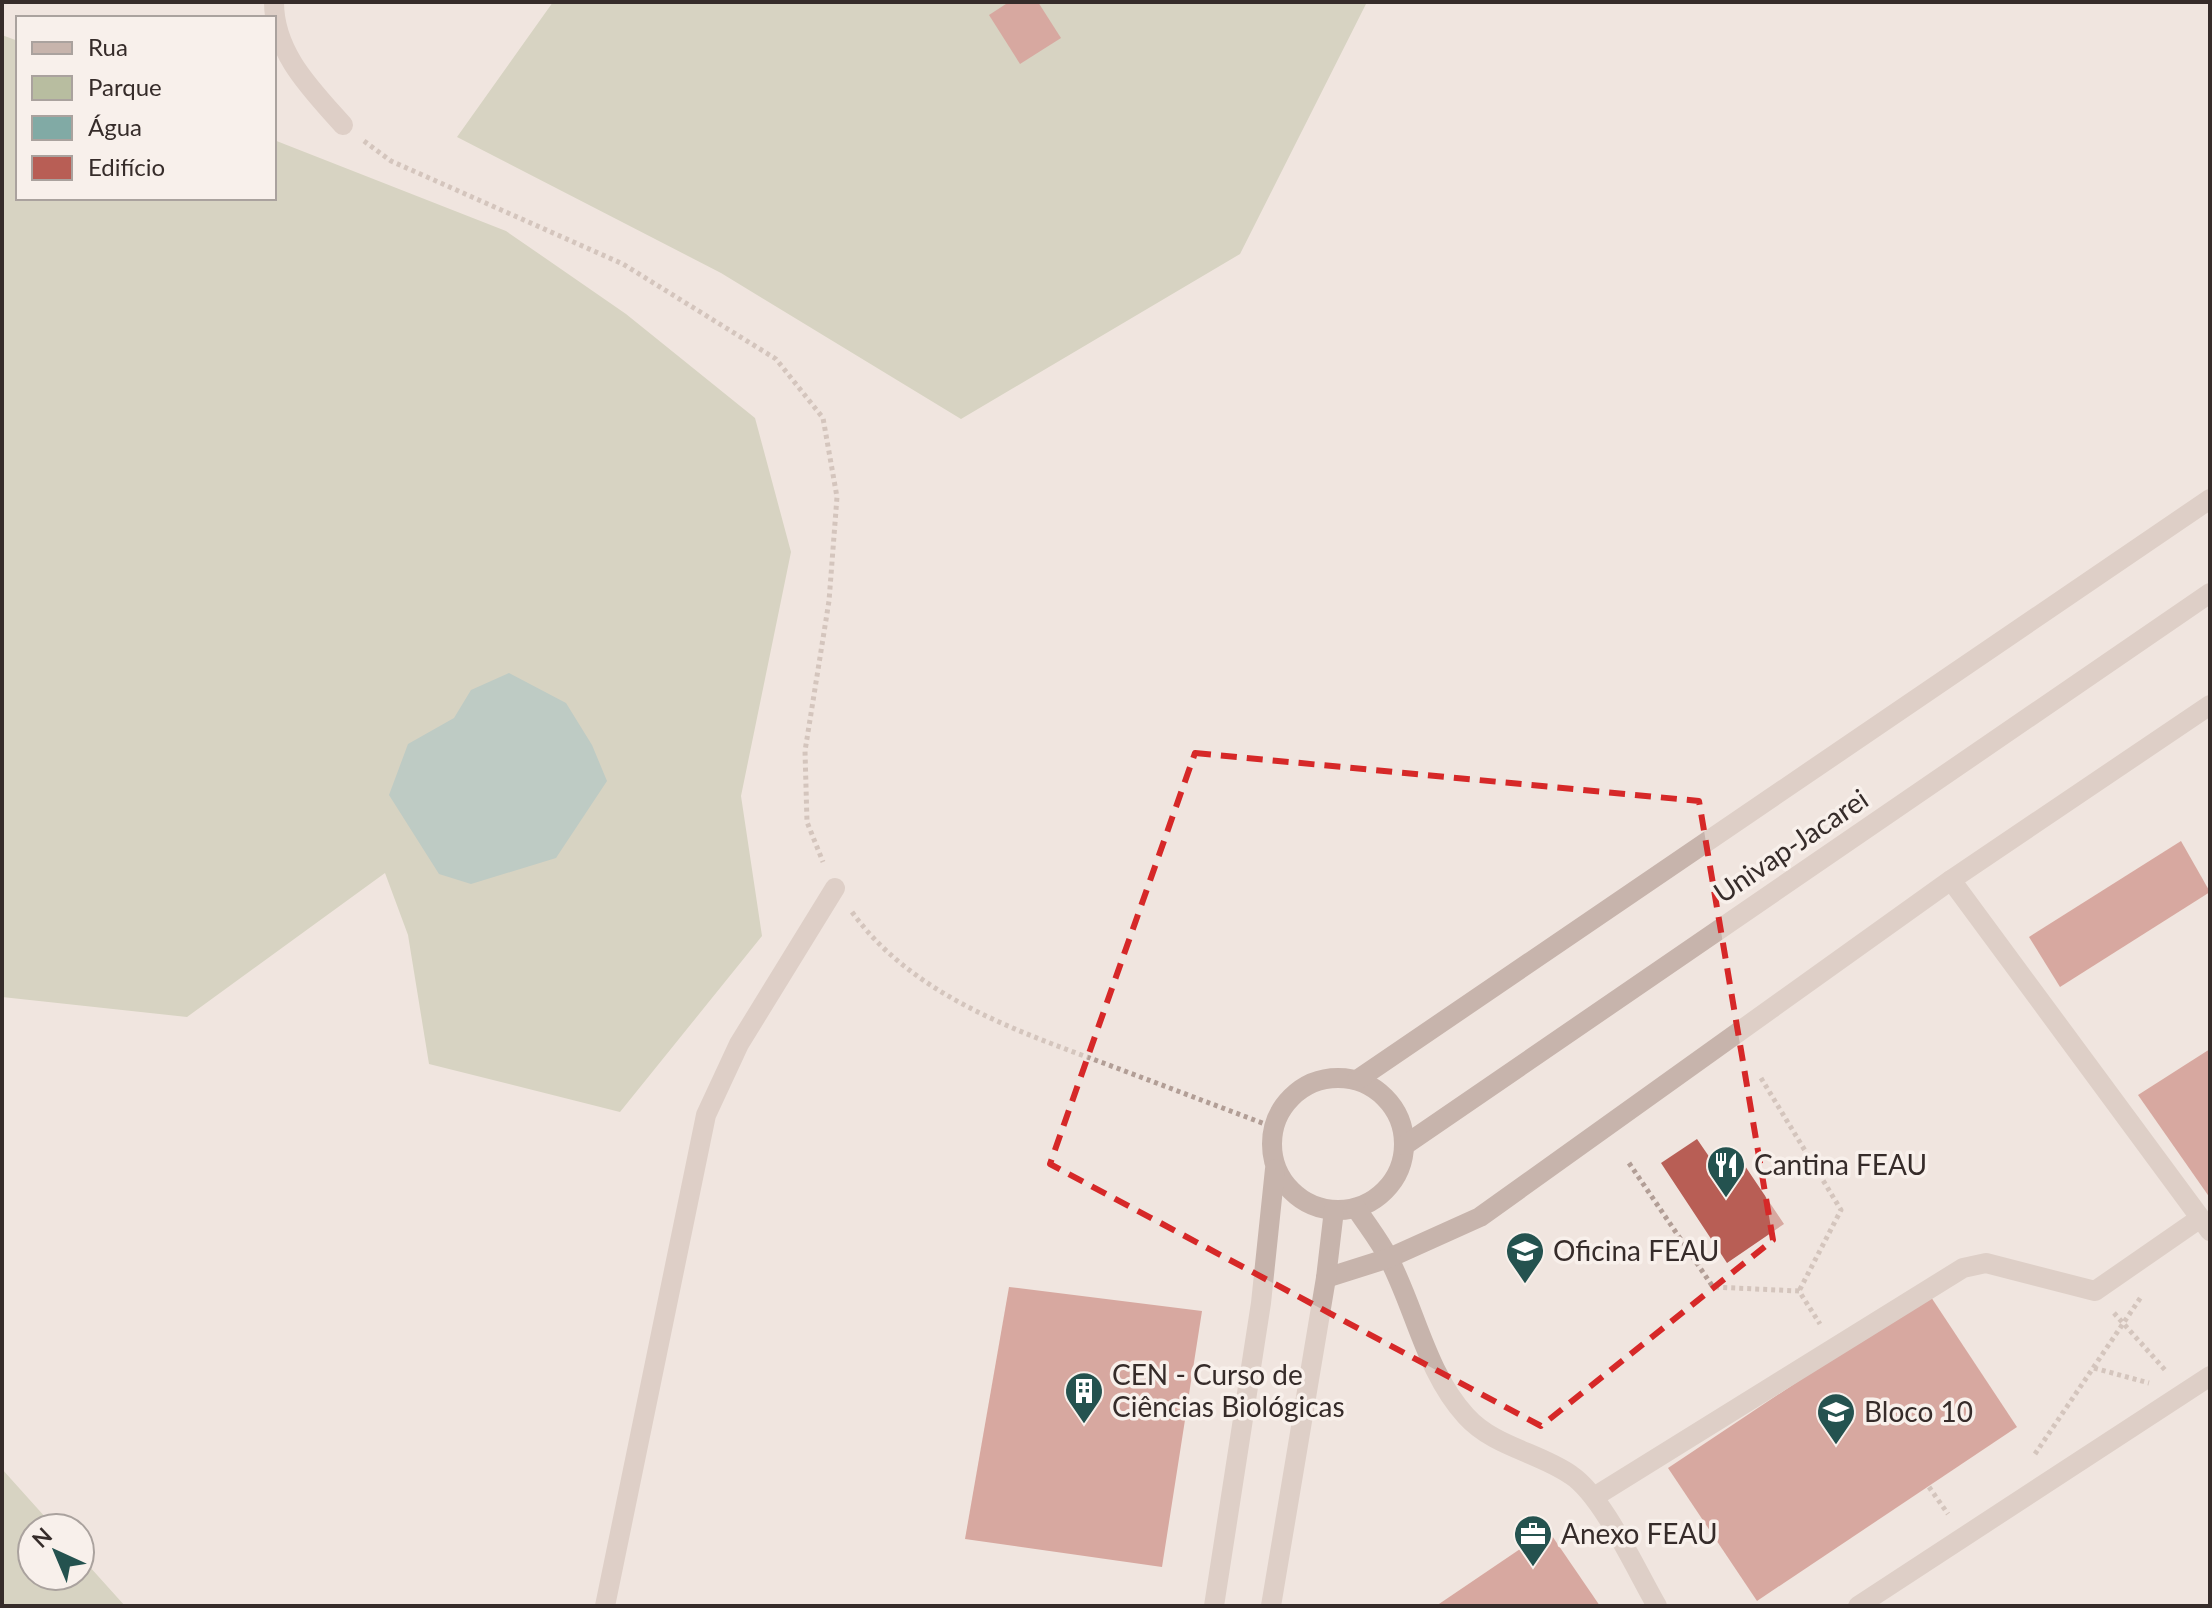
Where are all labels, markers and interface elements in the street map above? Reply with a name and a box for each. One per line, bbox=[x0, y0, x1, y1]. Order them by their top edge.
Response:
legend bbox=[16, 16, 276, 200]
text: Rua bbox=[88, 32, 128, 61]
text: Parque bbox=[88, 72, 162, 101]
text: Água bbox=[88, 112, 142, 141]
text: Edifício bbox=[88, 152, 165, 181]
street label: Univap-Jacarei bbox=[1707, 781, 1874, 909]
restaurant icon: Cantina FEAU bbox=[1705, 1144, 1747, 1199]
place label: Cantina FEAU bbox=[1754, 1147, 1927, 1181]
school or university icon: Oficina FEAU bbox=[1504, 1230, 1546, 1285]
place label: Oficina FEAU bbox=[1553, 1233, 1719, 1267]
place label: CEN - Curso de Ciências Biológicas bbox=[1112, 1357, 1345, 1423]
building icon: CEN - Curso de Ciências Biológicas bbox=[1063, 1370, 1105, 1425]
school or university icon: Bloco 10 bbox=[1815, 1391, 1857, 1446]
place label: Bloco 10 bbox=[1864, 1394, 1973, 1428]
north arrow bbox=[16, 1512, 96, 1592]
office icon: Anexo FEAU bbox=[1512, 1513, 1554, 1568]
place label: Anexo FEAU bbox=[1561, 1516, 1718, 1550]
text: N bbox=[26, 1522, 57, 1553]

